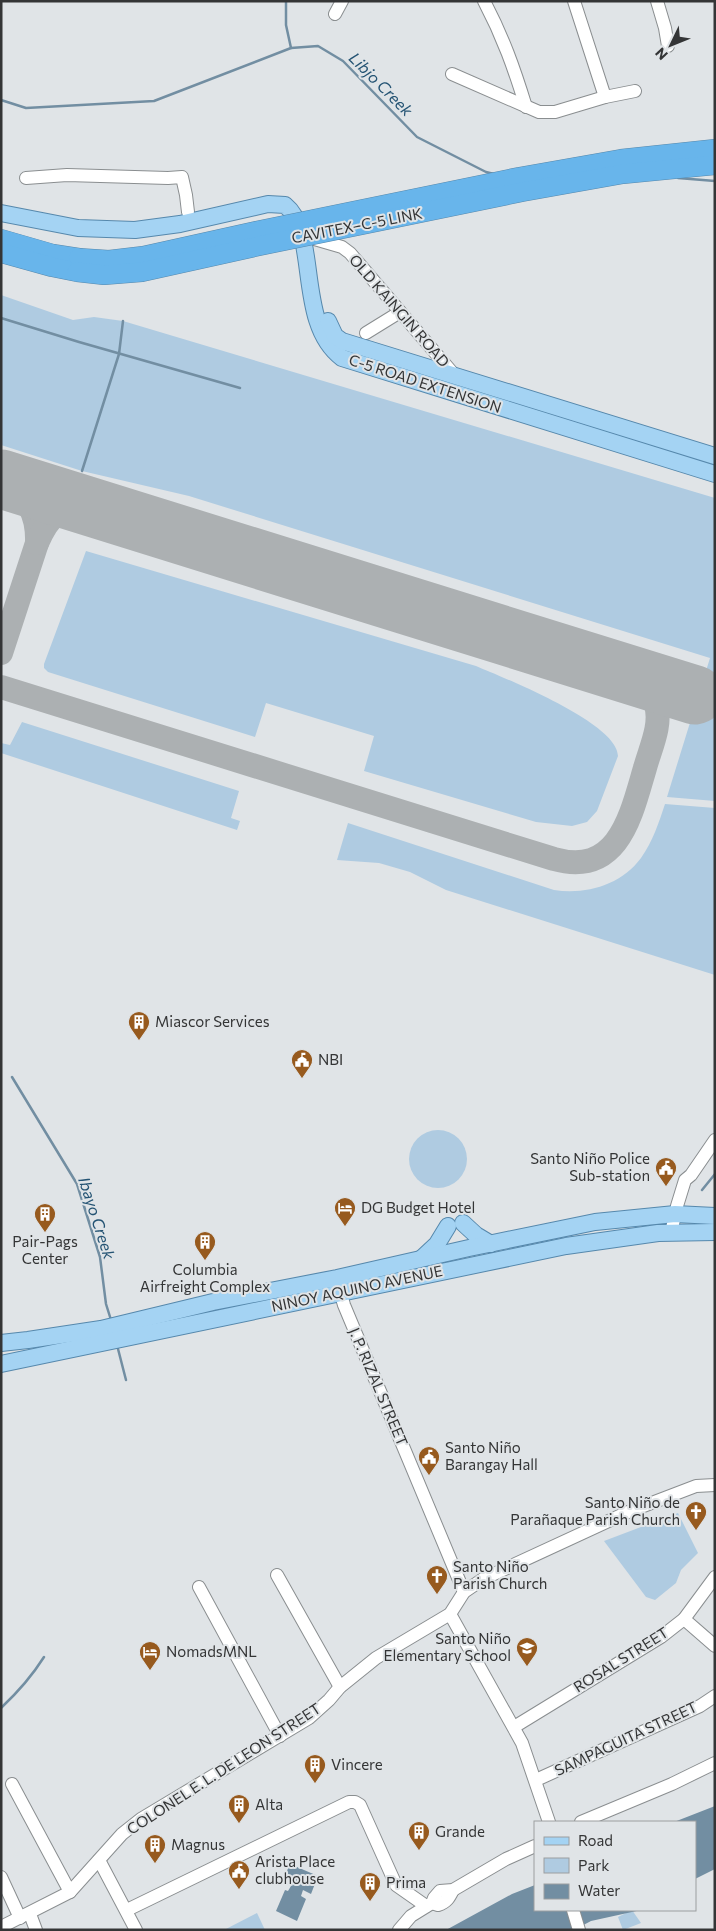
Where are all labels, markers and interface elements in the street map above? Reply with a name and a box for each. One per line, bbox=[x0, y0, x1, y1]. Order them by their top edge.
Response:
north arrow bbox=[646, 20, 696, 70]
text: N bbox=[651, 45, 671, 64]
water label: Libjo Creek bbox=[346, 48, 417, 120]
street label: CAVITEX–C-5 LINK bbox=[290, 204, 424, 247]
street label: OLD KAINGIN ROAD bbox=[346, 250, 453, 370]
street label: C-5 ROAD EXTENSION bbox=[347, 350, 504, 416]
building icon: Miascor Services bbox=[127, 1010, 151, 1041]
place label: Miascor Services bbox=[155, 1012, 270, 1030]
public building icon: NBI bbox=[290, 1048, 314, 1079]
place label: NBI bbox=[318, 1050, 343, 1068]
place label: Santo Niño Police Sub-station bbox=[530, 1149, 650, 1184]
public building icon: Santo Niño Police Sub-station bbox=[654, 1156, 678, 1187]
water label: Ibayo Creek bbox=[75, 1174, 120, 1262]
hotel icon: DG Budget Hotel bbox=[333, 1196, 357, 1227]
place label: DG Budget Hotel bbox=[361, 1198, 475, 1216]
building icon: Pair-Pags Center bbox=[33, 1202, 57, 1233]
building icon: Columbia Airfreight Complex bbox=[193, 1230, 217, 1261]
place label: Pair-Pags Center bbox=[12, 1232, 78, 1267]
place label: Columbia Airfreight Complex bbox=[140, 1260, 270, 1295]
street label: NINOY AQUINO AVENUE bbox=[270, 1261, 444, 1315]
street label: J. P. RIZAL STREET bbox=[346, 1325, 412, 1449]
place label: Santo Niño Barangay Hall bbox=[445, 1438, 538, 1473]
public building icon: Santo Niño Barangay Hall bbox=[417, 1445, 441, 1476]
place label: Santo Niño de Parañaque Parish Church bbox=[510, 1493, 680, 1528]
church icon: Santo Niño de Parañaque Parish Church bbox=[684, 1500, 708, 1531]
place label: Santo Niño Parish Church bbox=[453, 1557, 547, 1592]
church icon: Santo Niño Parish Church bbox=[425, 1564, 449, 1595]
street label: ROSAL STREET bbox=[570, 1623, 672, 1695]
place label: Santo Niño Elementary School bbox=[384, 1629, 511, 1664]
school or university icon: Santo Niño Elementary School bbox=[515, 1636, 539, 1667]
hotel icon: NomadsMNL bbox=[138, 1640, 162, 1671]
place label: NomadsMNL bbox=[166, 1642, 257, 1660]
street label: SAMPAGUITA STREET bbox=[551, 1697, 700, 1779]
street label: COLONEL E. L. DE LEON STREET bbox=[123, 1698, 324, 1838]
building icon: Vincere bbox=[303, 1753, 327, 1784]
place label: Vincere bbox=[331, 1755, 383, 1773]
building icon: Alta bbox=[227, 1793, 251, 1824]
place label: Alta bbox=[255, 1795, 283, 1813]
building icon: Grande bbox=[407, 1820, 431, 1851]
legend bbox=[534, 1821, 696, 1911]
place label: Grande bbox=[435, 1822, 485, 1840]
text: Road bbox=[578, 1831, 613, 1849]
building icon: Magnus bbox=[143, 1833, 167, 1864]
place label: Magnus bbox=[171, 1835, 225, 1853]
place label: Arista Place clubhouse bbox=[255, 1852, 335, 1887]
text: Park bbox=[578, 1856, 609, 1874]
public building icon: Arista Place clubhouse bbox=[227, 1859, 251, 1890]
building icon: Prima bbox=[358, 1871, 382, 1902]
place label: Prima bbox=[386, 1873, 426, 1891]
text: Water bbox=[578, 1881, 620, 1899]

